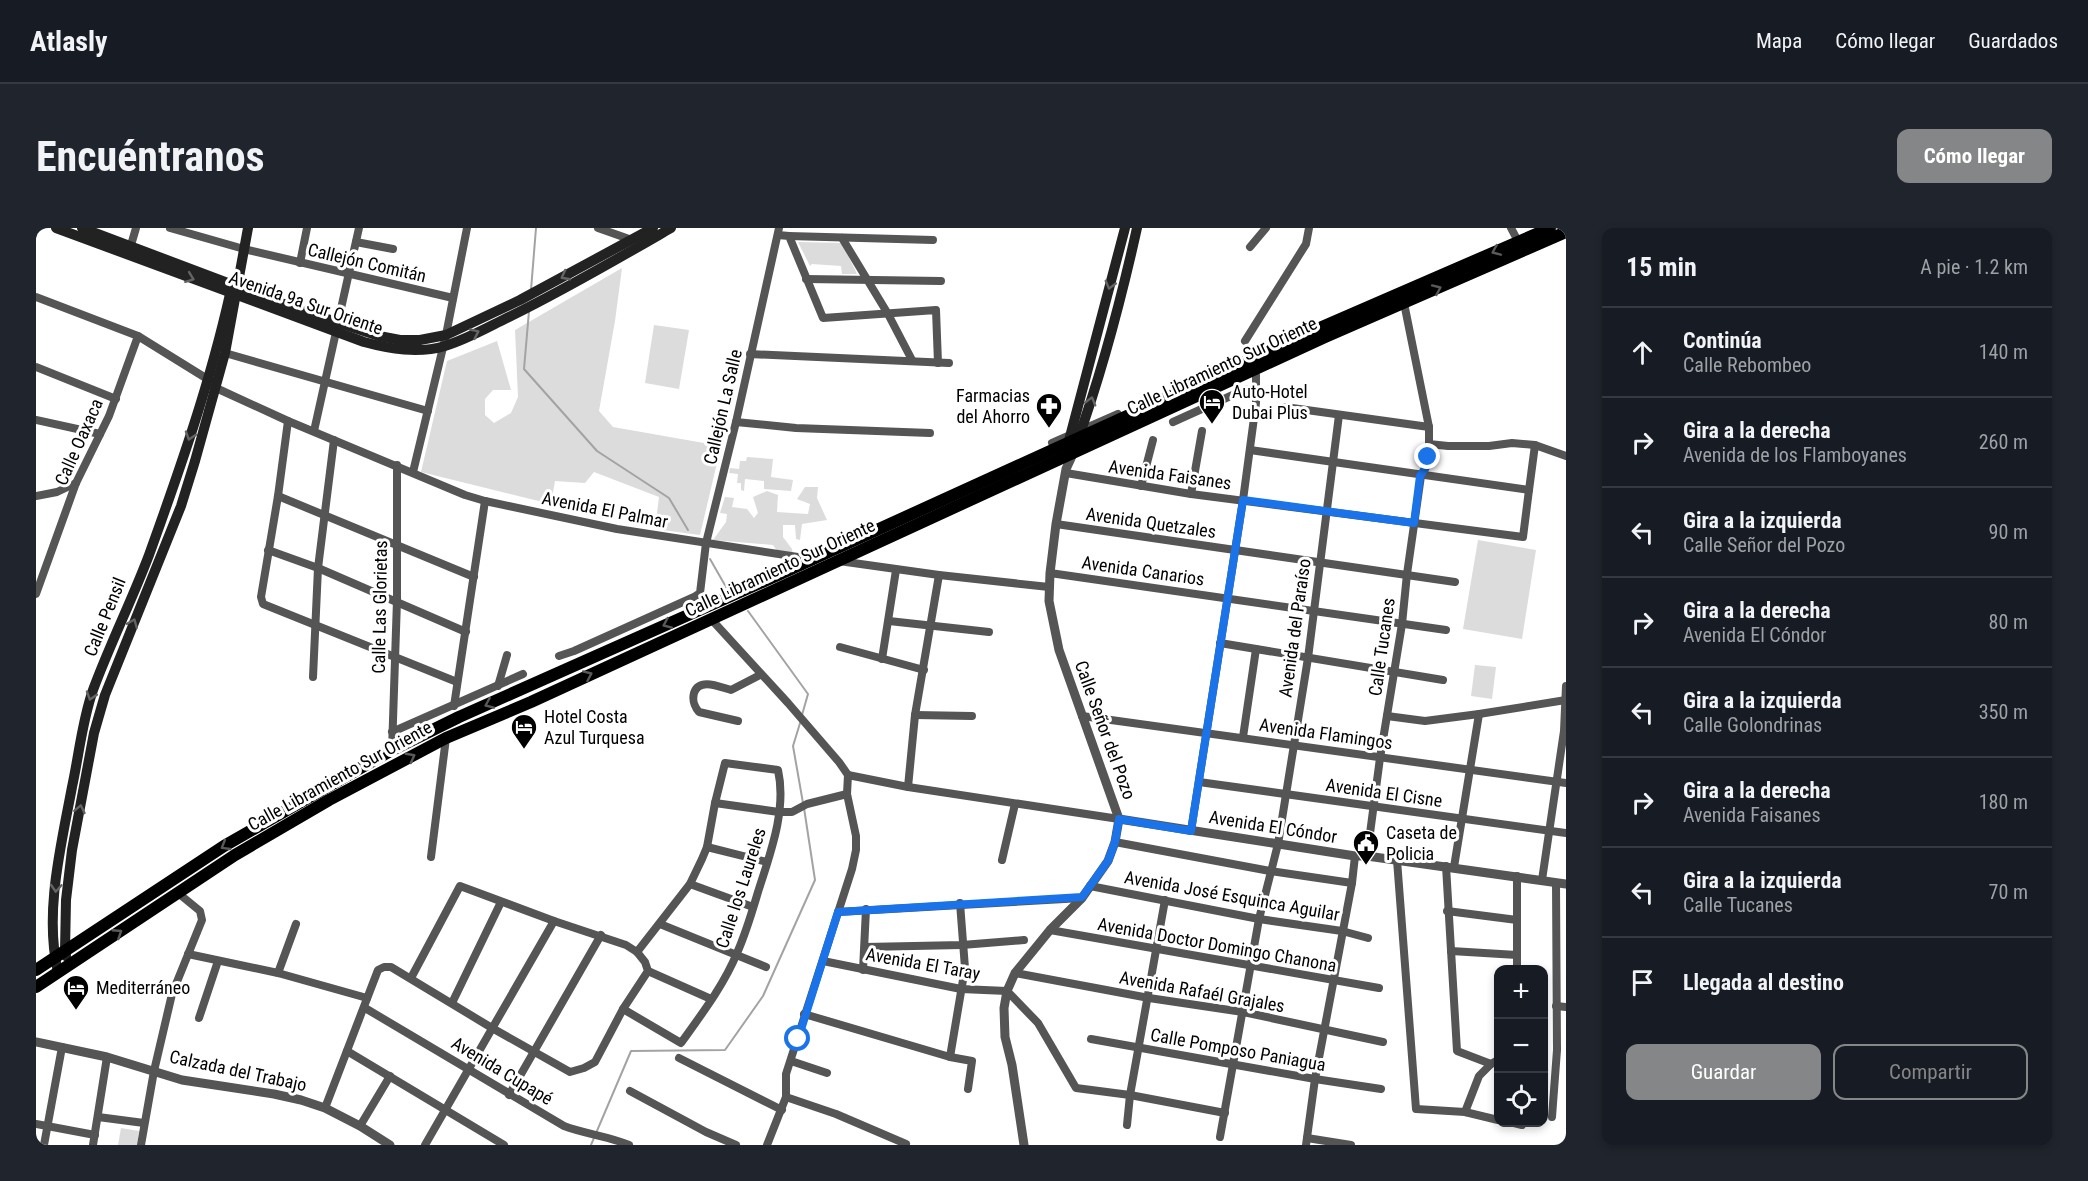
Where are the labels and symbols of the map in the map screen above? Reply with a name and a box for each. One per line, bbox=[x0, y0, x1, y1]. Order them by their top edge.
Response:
street label: Callejón Comitán bbox=[306, 239, 428, 286]
one-way arrow bbox=[1491, 244, 1502, 256]
street label: Avenida 9a Sur Oriente bbox=[227, 266, 386, 339]
one-way arrow bbox=[561, 269, 571, 280]
one-way arrow bbox=[183, 271, 194, 283]
one-way arrow bbox=[1105, 279, 1117, 289]
one-way arrow bbox=[1430, 284, 1441, 296]
street label: Calle Libramiento Sur Oriente bbox=[1123, 312, 1320, 419]
one-way arrow bbox=[468, 329, 479, 341]
street label: Callejón La Salle bbox=[699, 347, 746, 466]
place label: Auto-Hotel Dubai Plus bbox=[1232, 381, 1308, 423]
place label: Farmacias del Ahorro bbox=[956, 385, 1030, 427]
hotel icon: Auto-Hotel Dubai Plus bbox=[1197, 387, 1227, 425]
pharmacy icon: Farmacias del Ahorro bbox=[1034, 391, 1064, 429]
street label: Calle Oaxaca bbox=[50, 395, 107, 488]
one-way arrow bbox=[1084, 396, 1096, 407]
one-way arrow bbox=[185, 430, 197, 441]
route end bbox=[1414, 443, 1440, 469]
street label: Avenida Faisanes bbox=[1107, 455, 1233, 494]
street label: Avenida El Palmar bbox=[540, 487, 670, 532]
street label: Avenida Quetzales bbox=[1085, 503, 1217, 542]
street label: Calle Libramiento Sur Oriente bbox=[681, 514, 878, 621]
street label: Calle Las Glorietas bbox=[368, 540, 391, 674]
street label: Avenida Canarios bbox=[1080, 552, 1206, 589]
street label: Avenida del Paraíso bbox=[1274, 557, 1315, 699]
street label: Calle Pensil bbox=[79, 574, 130, 659]
street label: Calle Tucanes bbox=[1364, 597, 1399, 697]
one-way arrow bbox=[663, 617, 674, 629]
one-way arrow bbox=[126, 618, 138, 629]
street label: Calle Señor del Pozo bbox=[1071, 658, 1140, 802]
one-way arrow bbox=[581, 670, 592, 682]
one-way arrow bbox=[86, 690, 99, 701]
one-way arrow bbox=[485, 697, 496, 709]
place label: Hotel Costa Azul Turquesa bbox=[544, 706, 645, 748]
hotel icon: Hotel Costa Azul Turquesa bbox=[509, 712, 539, 750]
street label: Avenida Flamingos bbox=[1258, 714, 1394, 753]
street label: Calle Libramiento Sur Oriente bbox=[244, 716, 435, 835]
one-way arrow bbox=[405, 753, 415, 764]
street label: Avenida El Cisne bbox=[1324, 774, 1444, 811]
one-way arrow bbox=[73, 805, 86, 815]
street label: Avenida El Cóndor bbox=[1208, 806, 1339, 847]
place label: Caseta de Policia bbox=[1386, 822, 1457, 864]
street label: Calle los Laureles bbox=[711, 825, 770, 951]
public building icon: Caseta de Policia bbox=[1351, 828, 1381, 866]
one-way arrow bbox=[221, 838, 231, 850]
street label: Avenida José Esquinca Aguilar bbox=[1123, 866, 1342, 925]
one-way arrow bbox=[49, 883, 62, 892]
street label: Avenida Doctor Domingo Chanona bbox=[1096, 913, 1338, 976]
one-way arrow bbox=[112, 928, 122, 940]
street label: Avenida El Taray bbox=[864, 943, 982, 984]
street label: Avenida Rafaél Grajales bbox=[1118, 967, 1286, 1016]
hotel icon: Mediterráneo bbox=[61, 973, 91, 1011]
place label: Mediterráneo bbox=[96, 977, 190, 998]
street label: Calle Pomposo Paniagua bbox=[1149, 1024, 1327, 1075]
route start bbox=[784, 1025, 810, 1051]
street label: Avenida Cupapé bbox=[448, 1032, 557, 1109]
street label: Calzada del Trabajo bbox=[168, 1046, 309, 1095]

